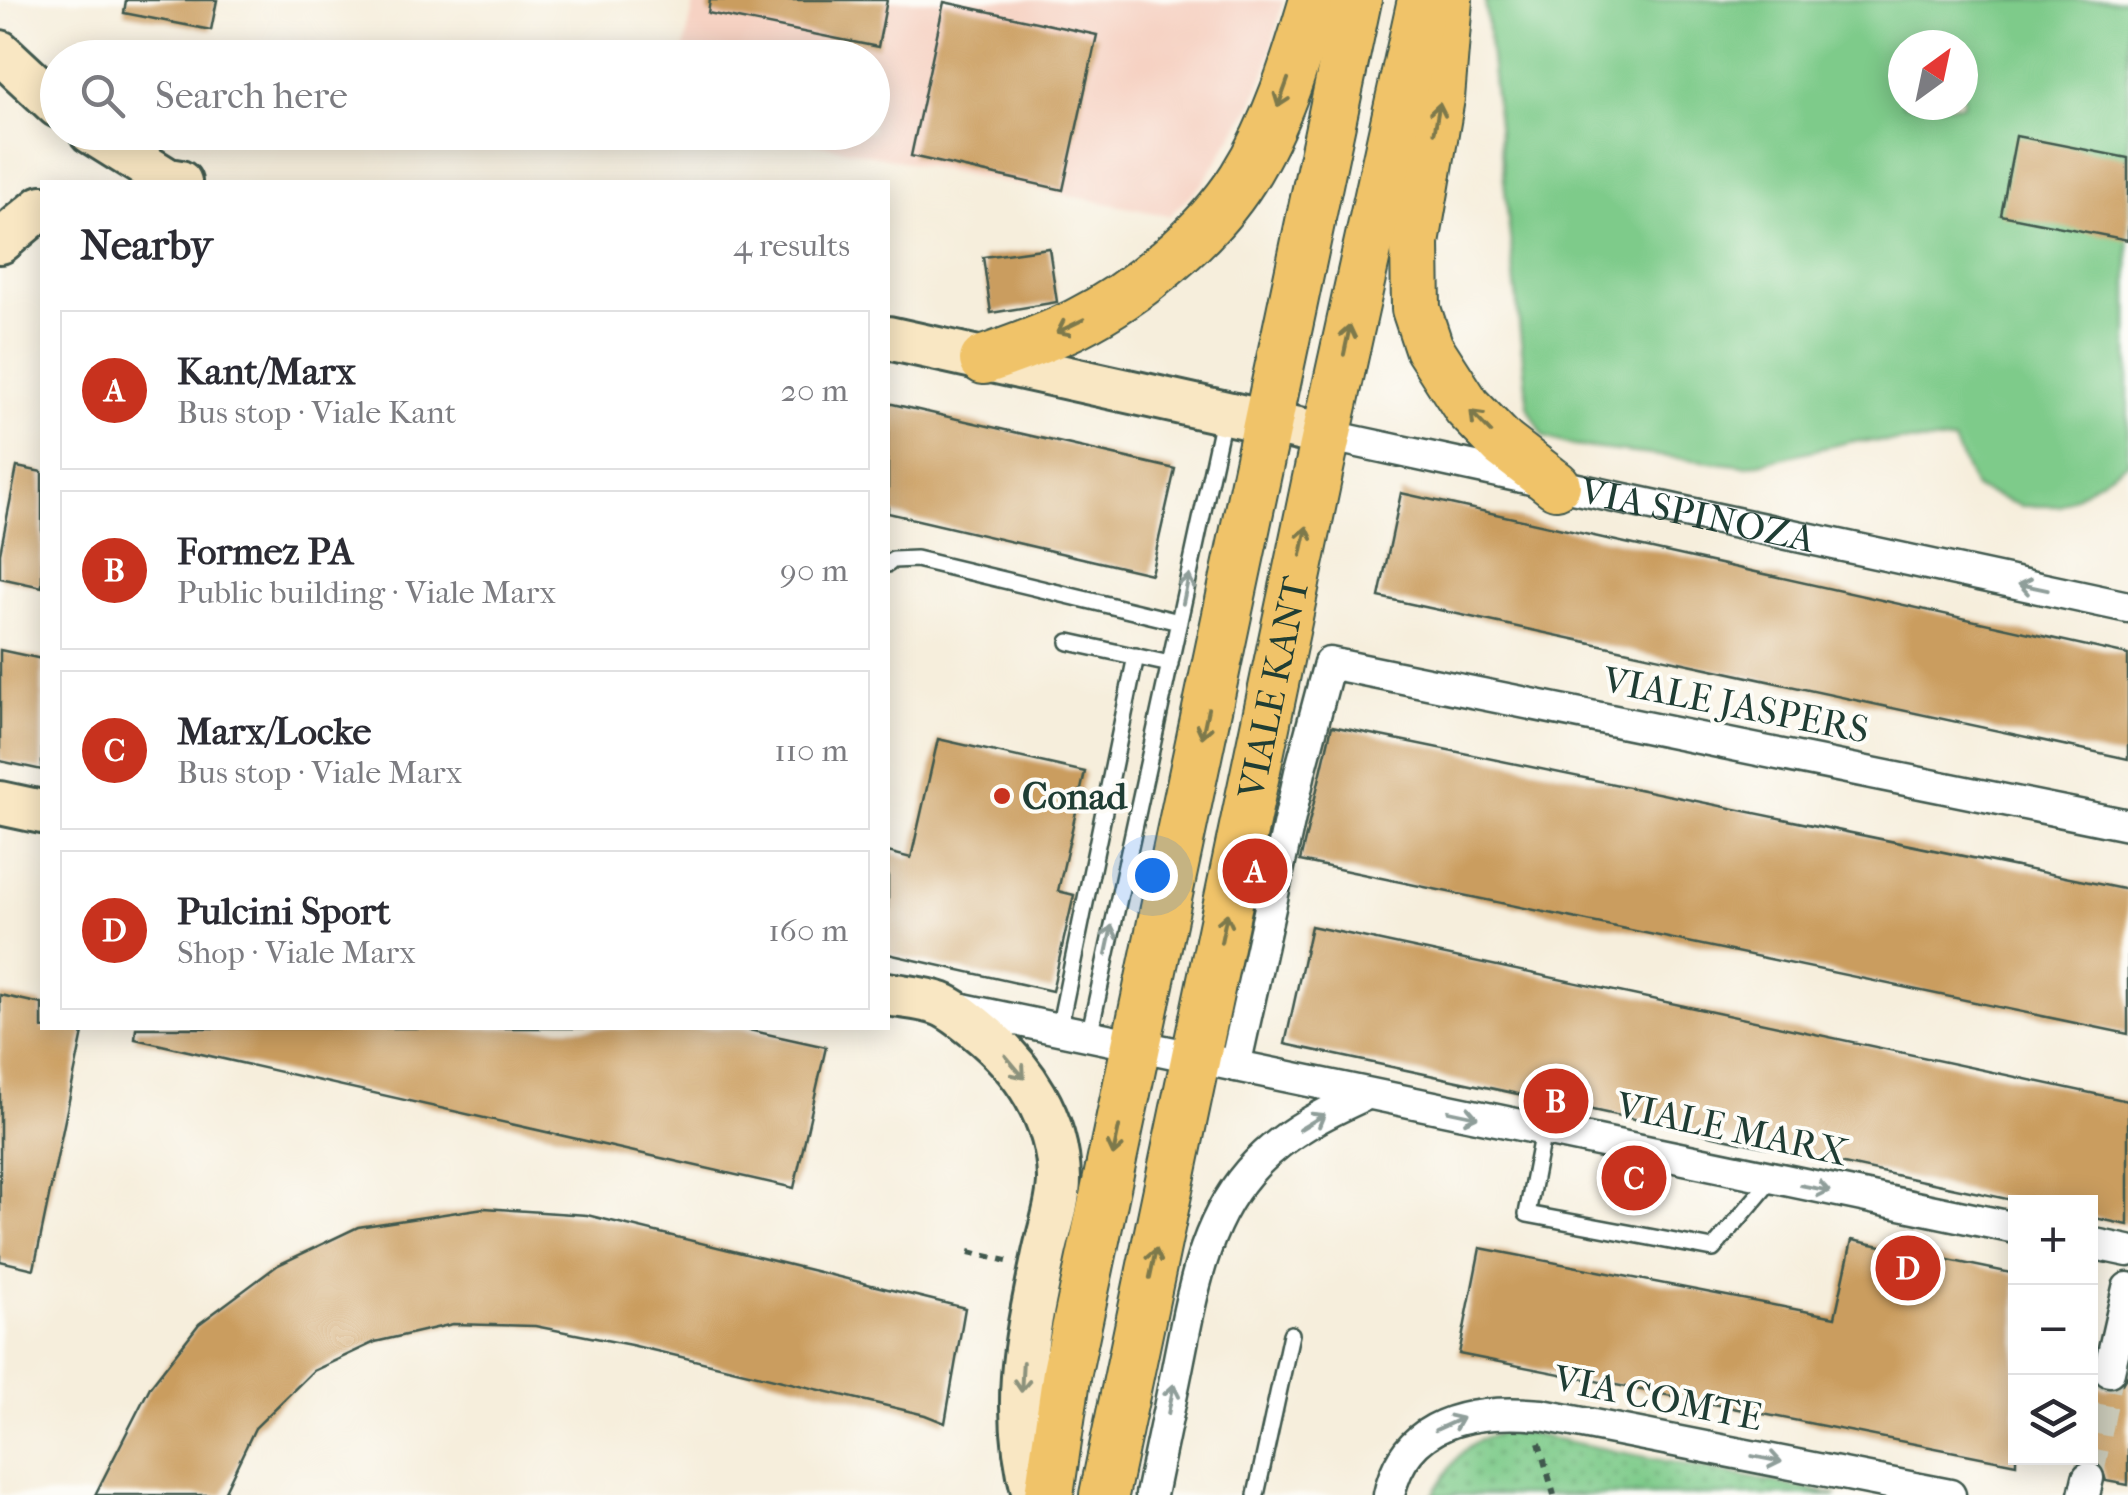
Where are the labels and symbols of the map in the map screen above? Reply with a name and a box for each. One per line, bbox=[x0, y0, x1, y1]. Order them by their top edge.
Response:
north arrow bbox=[1888, 30, 1978, 120]
one-way arrow bbox=[1273, 76, 1291, 107]
one-way arrow bbox=[1428, 102, 1447, 135]
one-way arrow bbox=[1055, 317, 1085, 336]
one-way arrow bbox=[1339, 325, 1357, 357]
one-way arrow bbox=[1469, 410, 1493, 434]
street label: VIA SPINOZA bbox=[1575, 467, 1819, 562]
one-way arrow bbox=[1295, 526, 1314, 558]
street label: VIALE KANT bbox=[1228, 572, 1318, 803]
one-way arrow bbox=[1178, 573, 1196, 605]
one-way arrow bbox=[2018, 576, 2050, 595]
street label: VIALE JASPERS bbox=[1598, 657, 1873, 753]
one-way arrow bbox=[1195, 707, 1213, 739]
place label: Conad bbox=[1022, 774, 1128, 819]
marker: Conad bbox=[991, 785, 1013, 807]
pin: A bbox=[1222, 834, 1288, 908]
your location bbox=[1127, 850, 1178, 901]
one-way arrow bbox=[1215, 913, 1234, 945]
one-way arrow bbox=[1101, 925, 1120, 957]
one-way arrow bbox=[1004, 1053, 1026, 1079]
pin: B bbox=[1524, 1064, 1588, 1138]
street label: VIALE MARX bbox=[1611, 1082, 1852, 1176]
one-way arrow bbox=[1446, 1106, 1478, 1125]
one-way arrow bbox=[1297, 1111, 1326, 1131]
one-way arrow bbox=[1106, 1124, 1125, 1156]
pin: C bbox=[1602, 1140, 1666, 1216]
one-way arrow bbox=[1798, 1179, 1830, 1198]
pin: D bbox=[1876, 1230, 1940, 1306]
one-way arrow bbox=[1145, 1248, 1164, 1280]
street label: VIA COMTE bbox=[1549, 1356, 1766, 1440]
one-way arrow bbox=[1012, 1361, 1031, 1393]
one-way arrow bbox=[1162, 1384, 1181, 1416]
one-way arrow bbox=[1433, 1414, 1463, 1432]
one-way arrow bbox=[1750, 1451, 1782, 1470]

